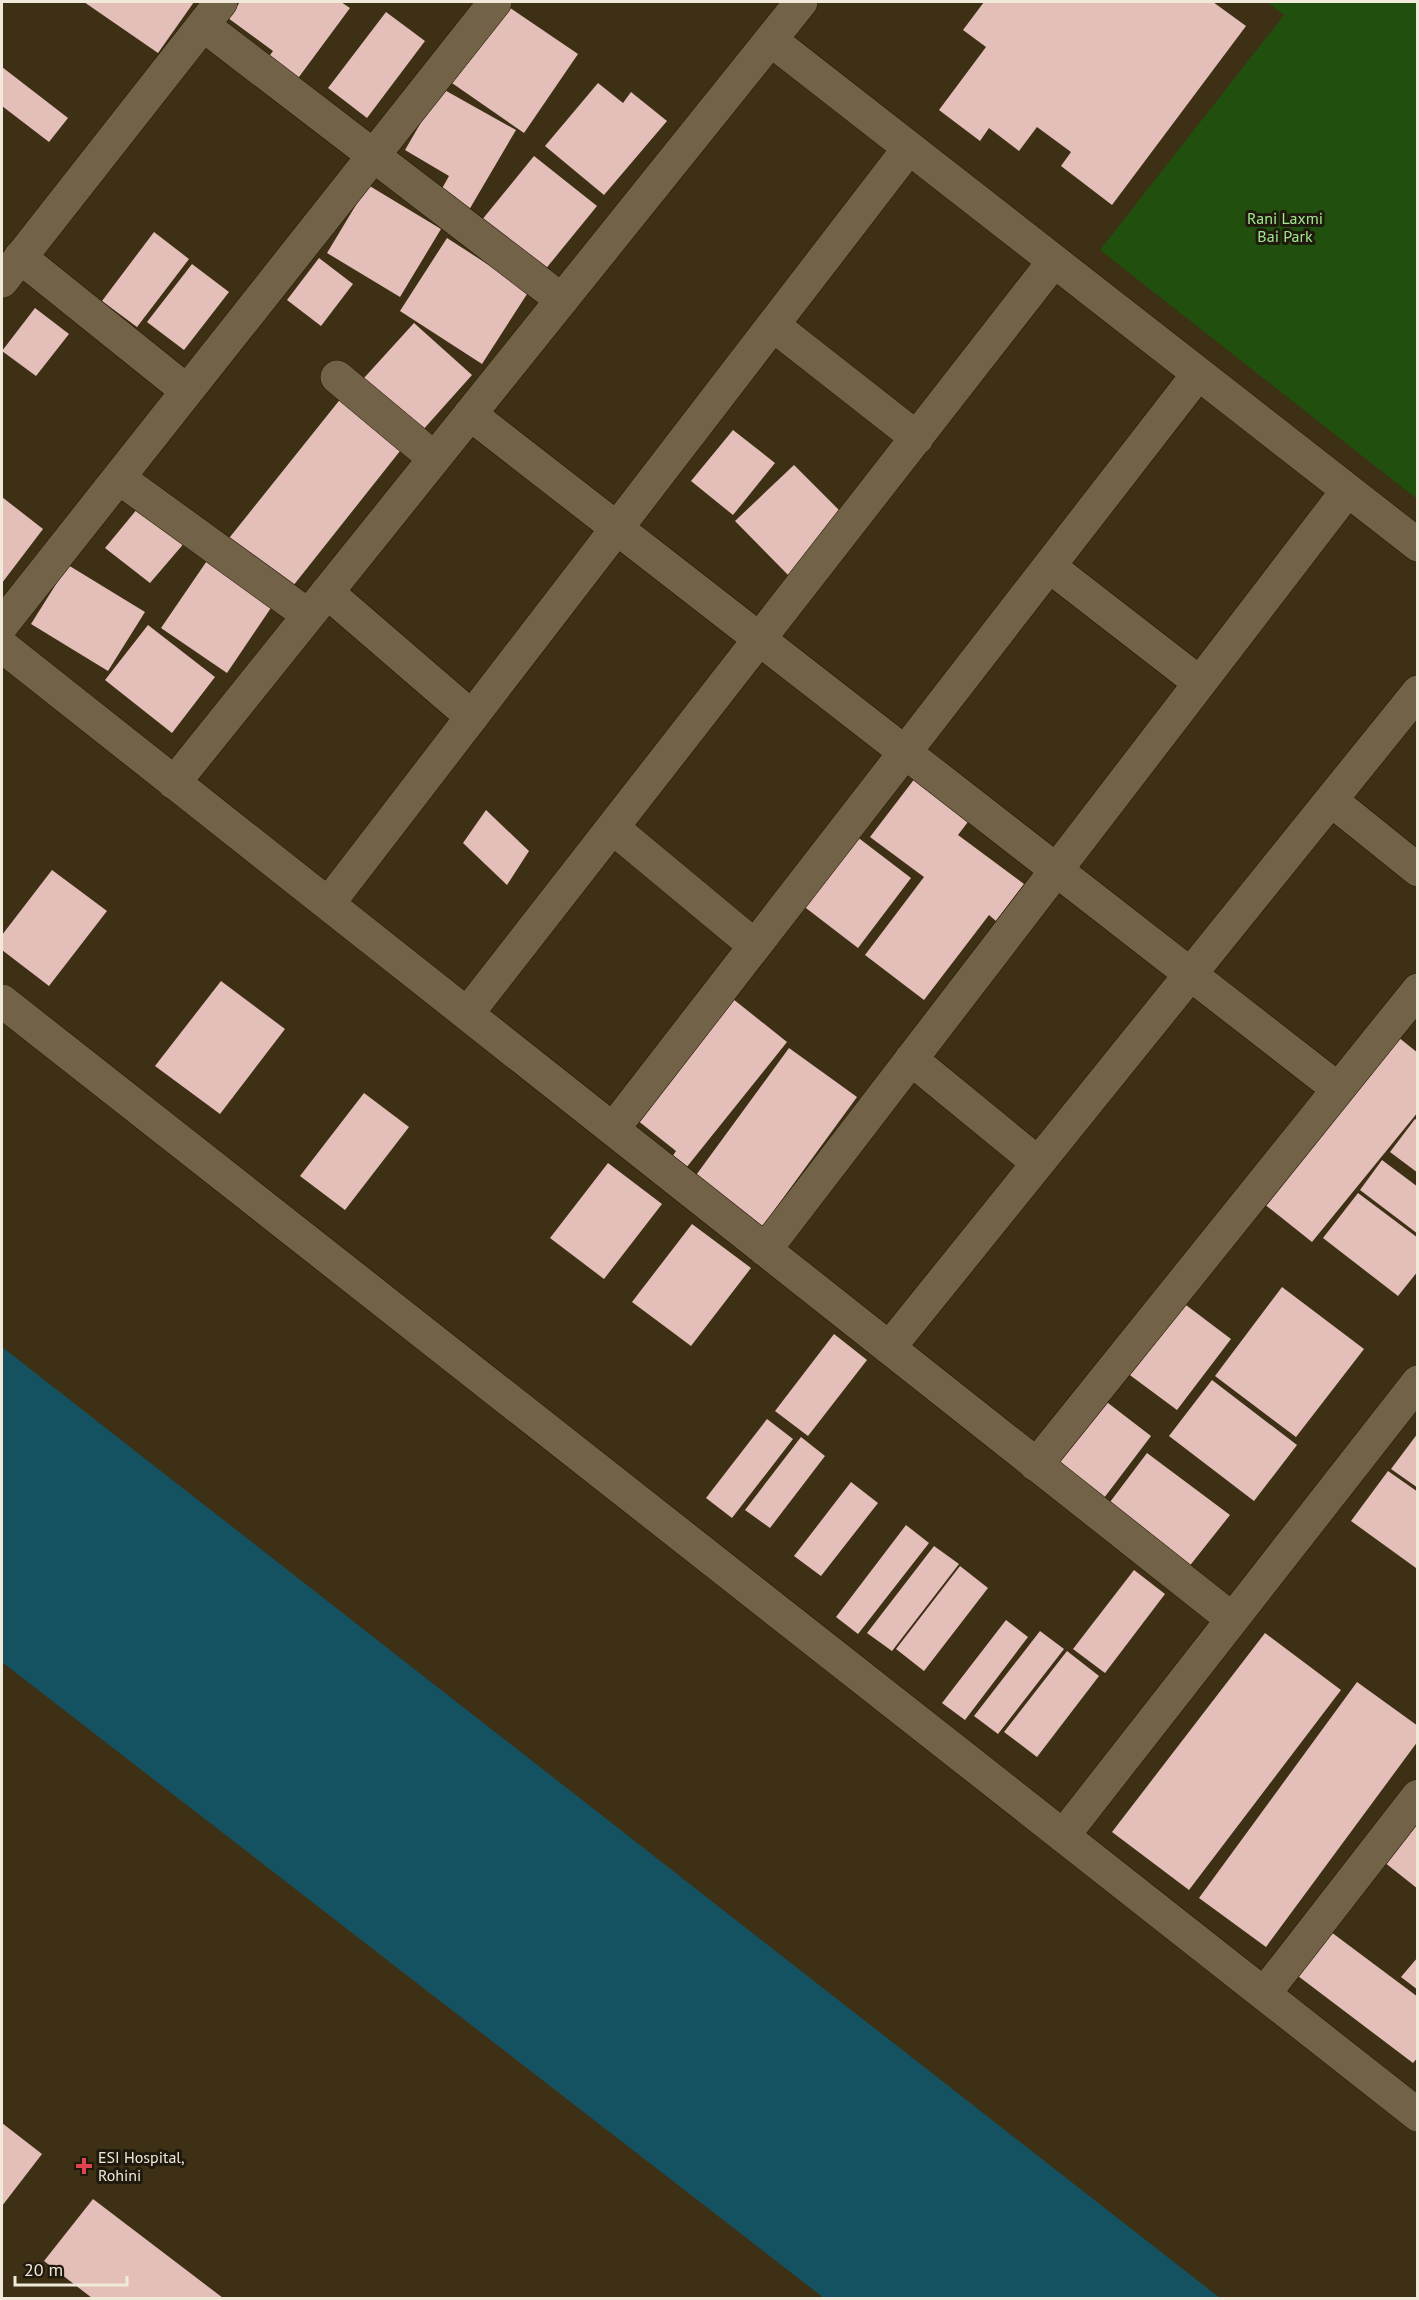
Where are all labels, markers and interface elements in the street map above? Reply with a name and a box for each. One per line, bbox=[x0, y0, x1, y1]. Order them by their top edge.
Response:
park label: Rani Laxmi Bai Park bbox=[1247, 208, 1323, 246]
place label: ESI Hospital, Rohini bbox=[98, 2147, 185, 2185]
marker: ESI Hospital, Rohini bbox=[75, 2157, 93, 2175]
scale bar bbox=[15, 2249, 128, 2287]
text: 20 m bbox=[24, 2258, 63, 2281]

